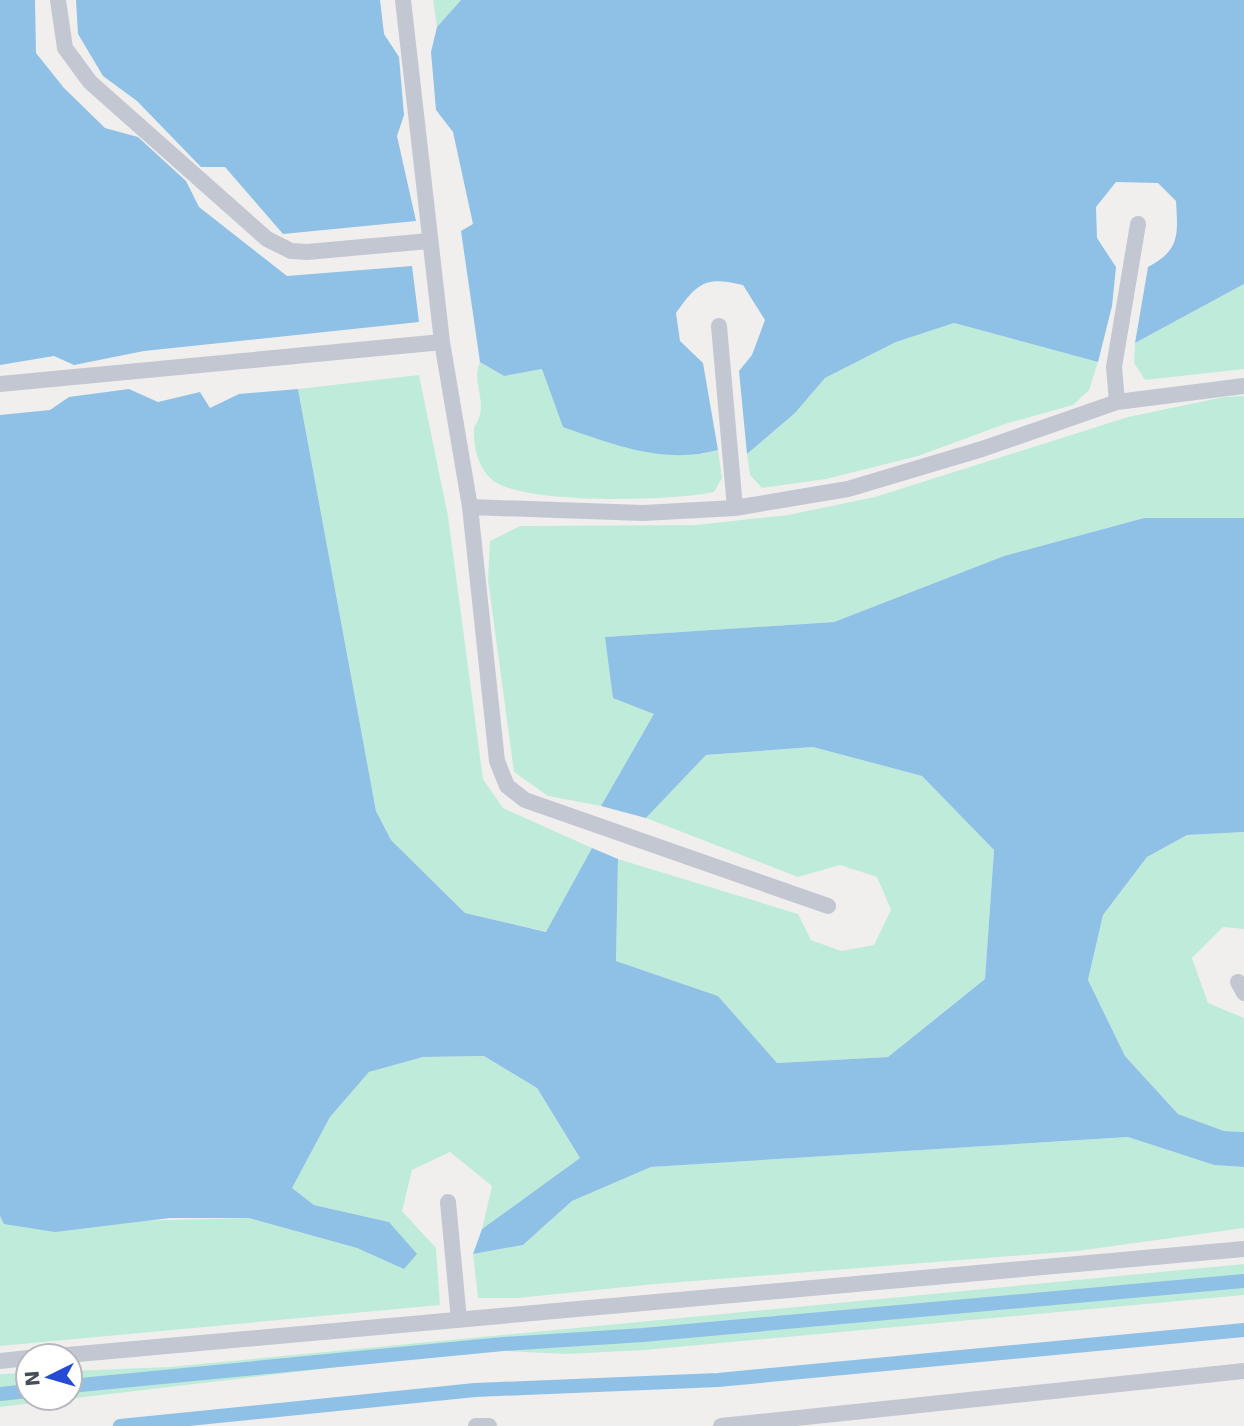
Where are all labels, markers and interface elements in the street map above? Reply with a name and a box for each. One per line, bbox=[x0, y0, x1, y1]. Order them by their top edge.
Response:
north arrow bbox=[14, 1342, 84, 1412]
text: N bbox=[20, 1370, 44, 1387]

